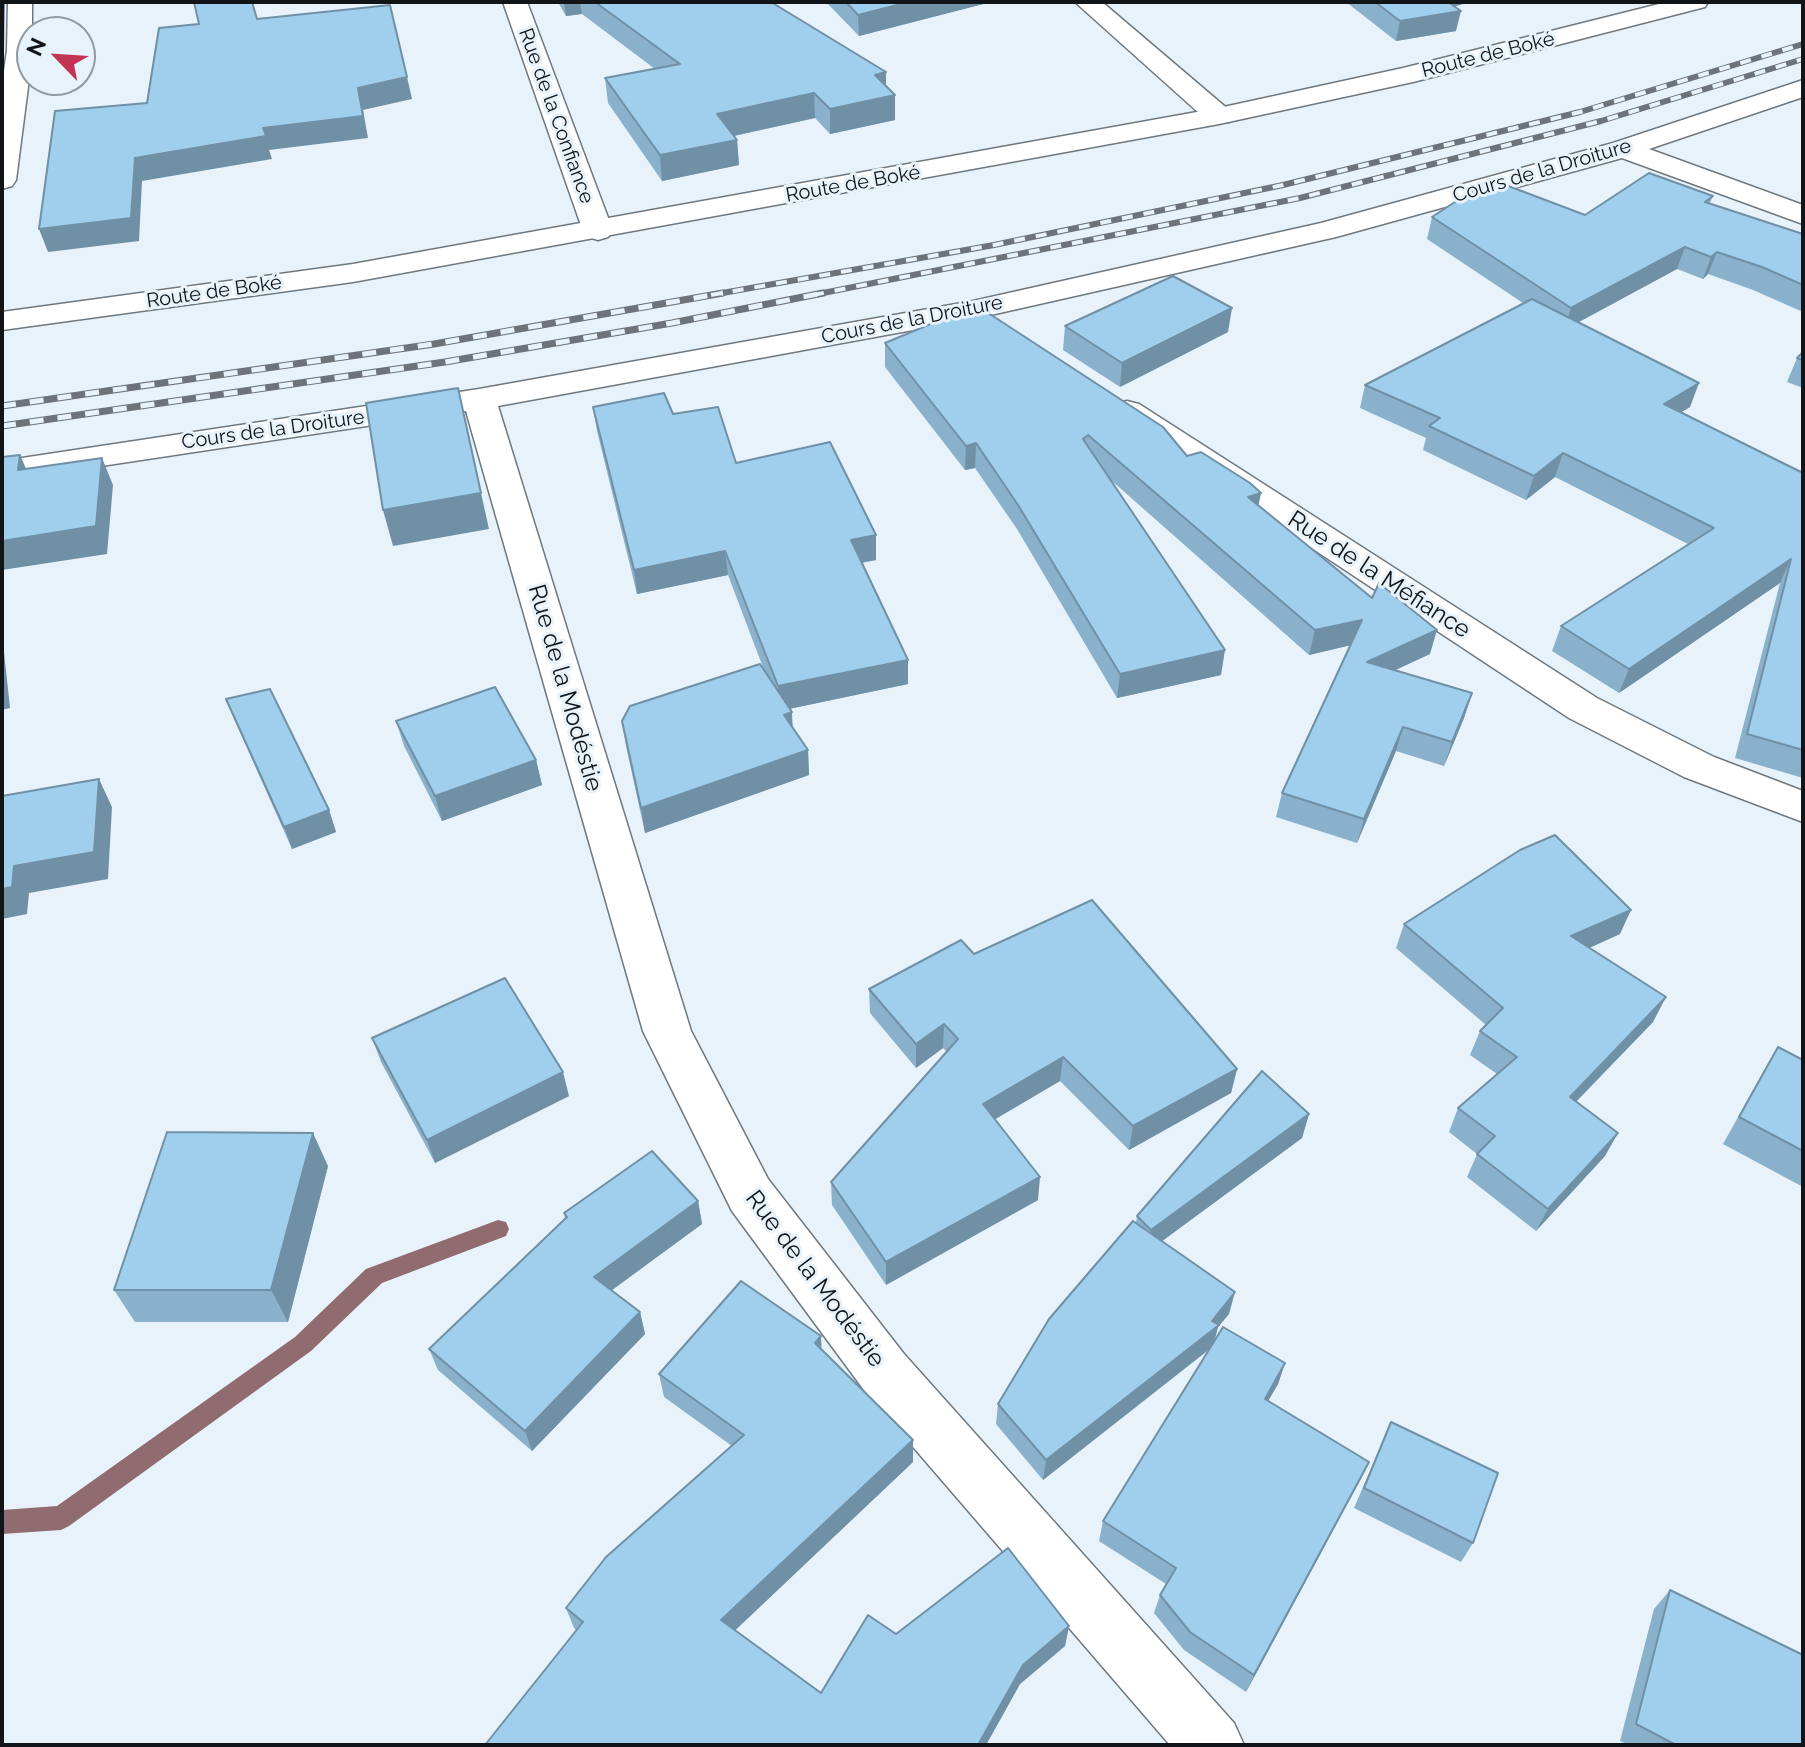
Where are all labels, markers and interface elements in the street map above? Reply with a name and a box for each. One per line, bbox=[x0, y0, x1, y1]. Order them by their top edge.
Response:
north arrow bbox=[16, 16, 96, 96]
street label: Rue de la Confiance bbox=[513, 25, 599, 207]
street label: Route de Boké bbox=[1419, 27, 1557, 83]
text: N bbox=[21, 34, 51, 60]
street label: Cours de la Droiture bbox=[1450, 134, 1634, 208]
street label: Route de Boké bbox=[784, 160, 922, 208]
street label: Route de Boké bbox=[145, 271, 283, 313]
street label: Cours de la Droiture bbox=[819, 291, 1005, 349]
street label: Cours de la Droiture bbox=[180, 405, 366, 455]
street label: Rue de la Méfiance bbox=[1282, 505, 1476, 645]
street label: Rue de la Modéstie bbox=[522, 581, 608, 795]
street label: Rue de la Modéstie bbox=[739, 1185, 891, 1373]

